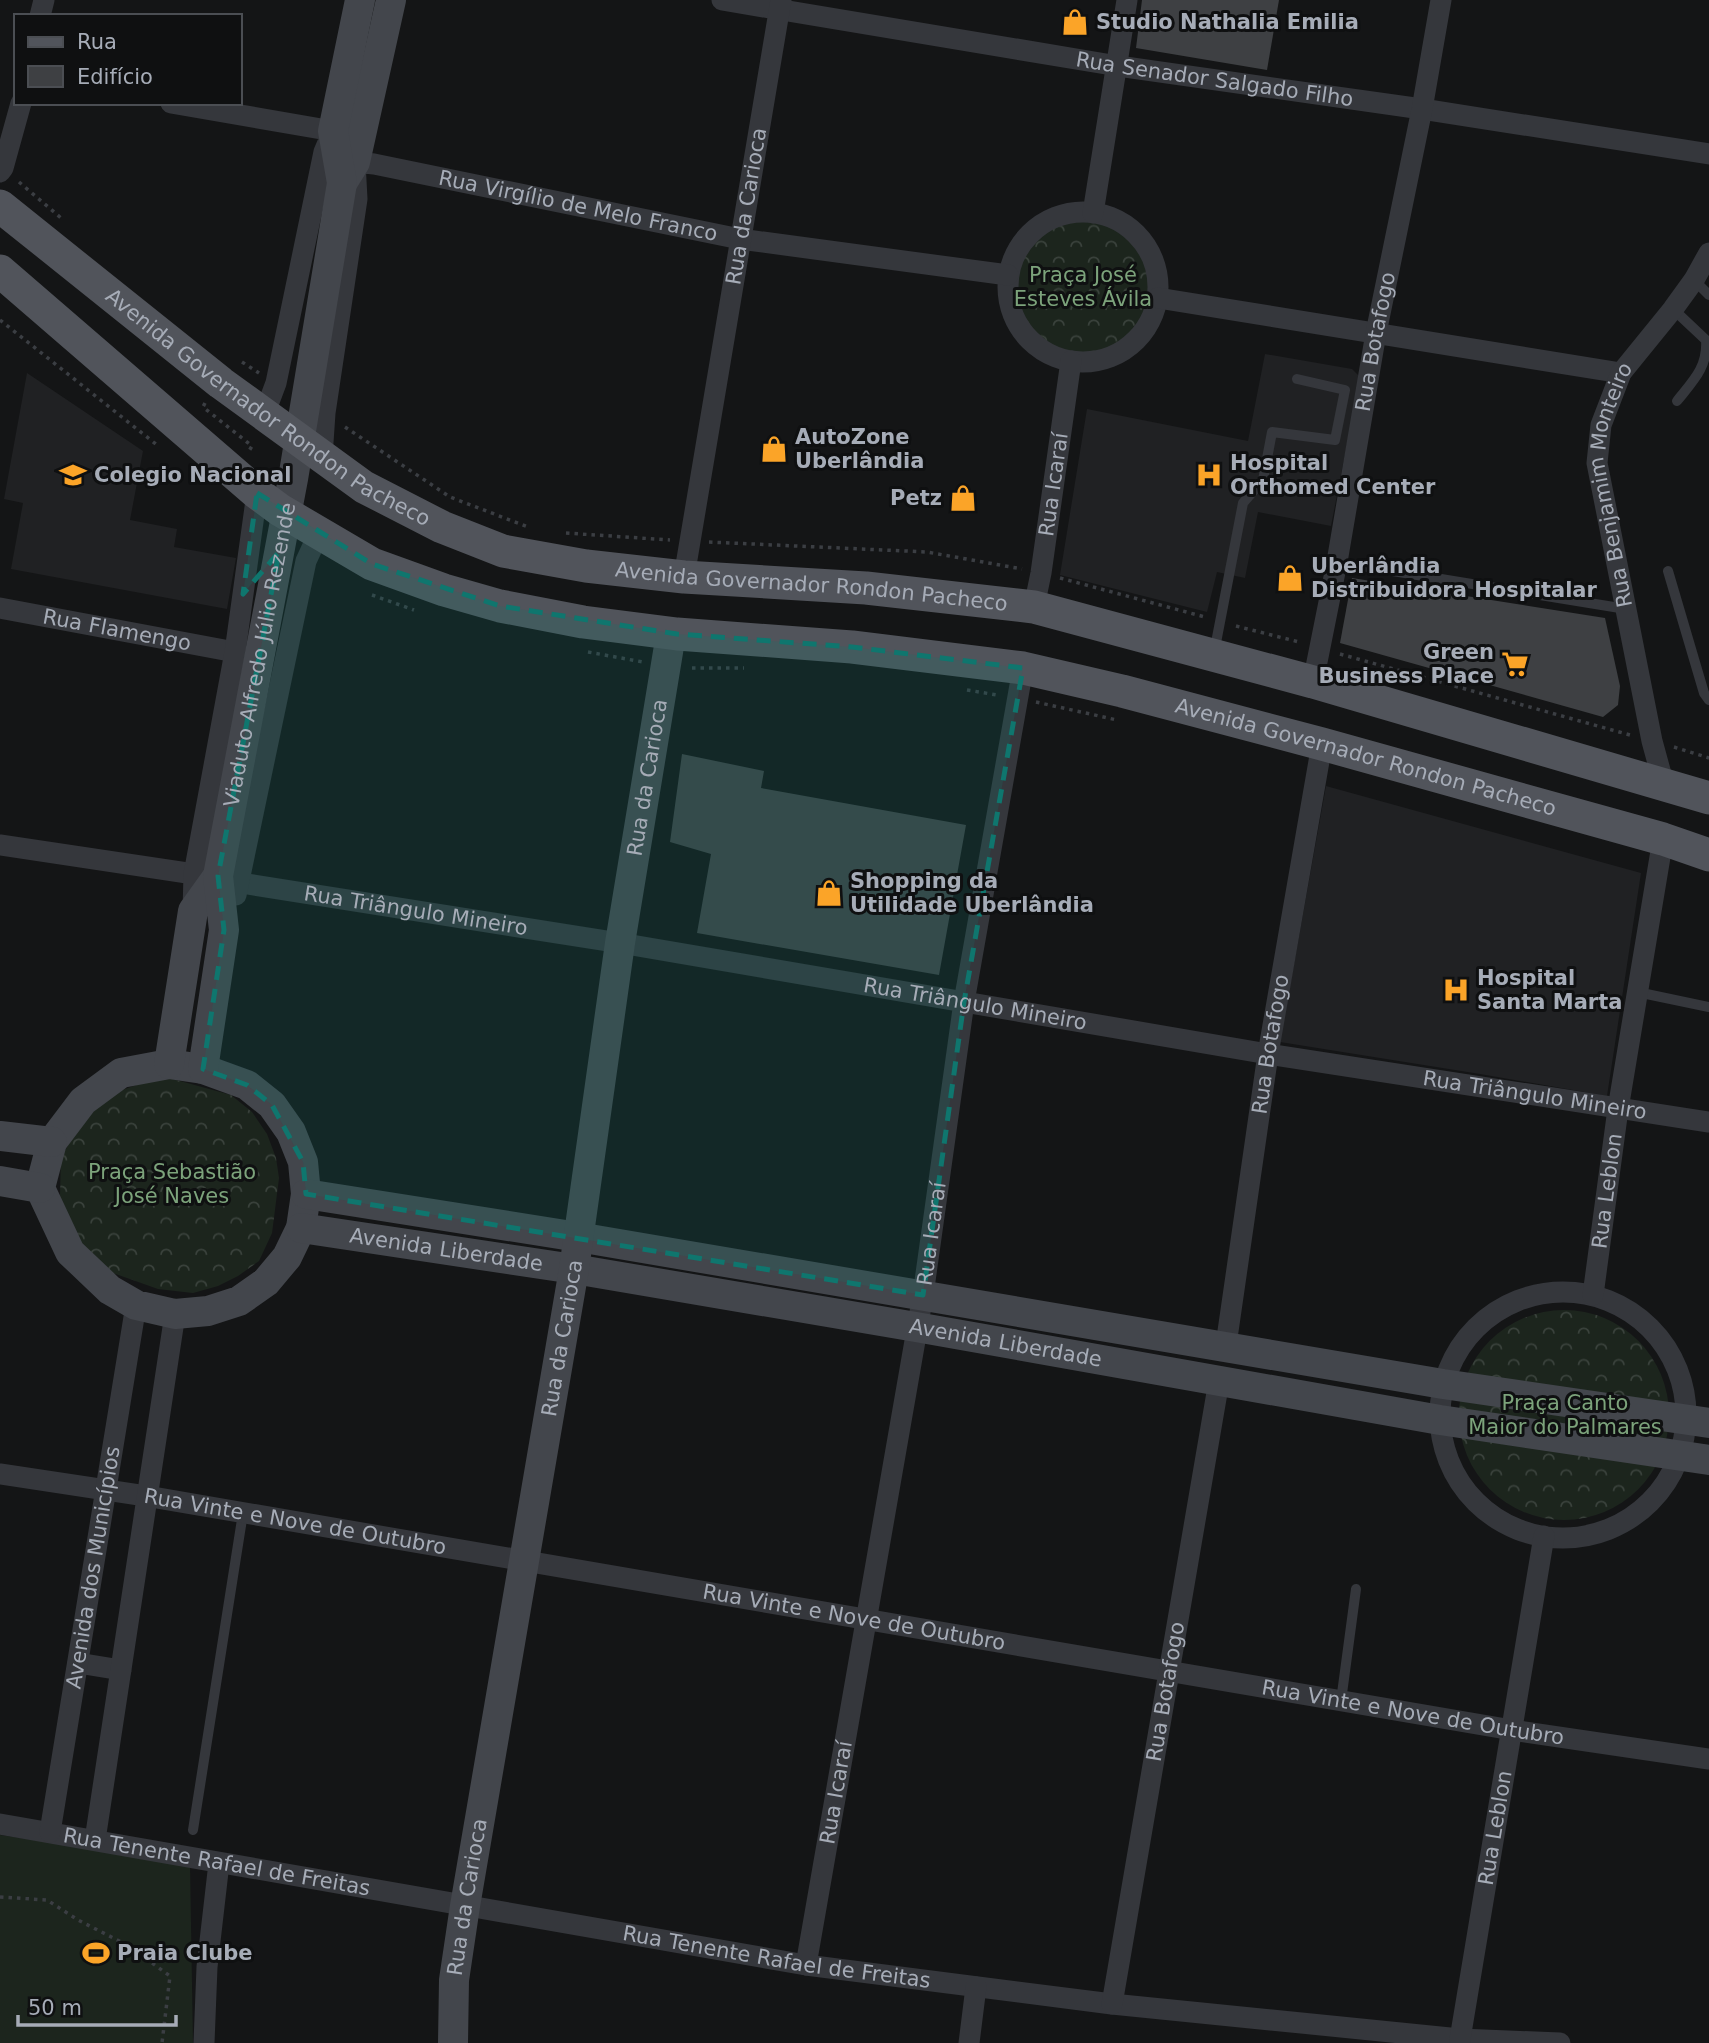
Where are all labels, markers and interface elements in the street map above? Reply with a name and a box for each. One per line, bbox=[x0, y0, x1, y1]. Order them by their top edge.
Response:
shop icon: Studio Nathalia Emilia bbox=[1060, 7, 1090, 37]
place label: Studio Nathalia Emilia bbox=[1096, 10, 1359, 34]
legend bbox=[14, 14, 242, 105]
text: Rua bbox=[77, 30, 117, 54]
street label: Rua Senador Salgado Filho bbox=[1074, 47, 1355, 111]
text: Edifício bbox=[77, 65, 153, 89]
street label: Rua da Carioca bbox=[721, 126, 771, 286]
street label: Rua Virgílio de Melo Franco bbox=[437, 166, 720, 246]
park label: Praça José Esteves Ávila bbox=[1014, 263, 1152, 311]
street label: Rua Botafogo bbox=[1351, 270, 1400, 413]
street label: Avenida Governador Rondon Pacheco bbox=[101, 284, 434, 531]
text: Rua Benjamim Monteiro bbox=[1584, 357, 1637, 609]
street label: Rua Benjamim Monteiro bbox=[1616, 361, 1646, 613]
place label: AutoZone Uberlândia bbox=[795, 425, 924, 473]
street label: Rua Icaraí bbox=[1034, 430, 1073, 538]
shop icon: AutoZone Uberlândia bbox=[759, 434, 789, 464]
place label: Hospital Orthomed Center bbox=[1230, 451, 1436, 499]
school or university icon: Colegio Nacional bbox=[58, 460, 88, 490]
hospital icon: Hospital Orthomed Center bbox=[1194, 460, 1224, 490]
place label: Colegio Nacional bbox=[94, 463, 291, 487]
shop icon: Petz bbox=[948, 483, 978, 513]
place label: Petz bbox=[890, 486, 942, 510]
street label: Viaduto Alfredo Júlio Rezende bbox=[219, 501, 300, 809]
place label: Uberlândia Distribuidora Hospitalar bbox=[1311, 554, 1598, 602]
street label: Avenida Governador Rondon Pacheco bbox=[614, 557, 1009, 616]
shop icon: Uberlândia Distribuidora Hospitalar bbox=[1275, 563, 1305, 593]
street label: Rua Flamengo bbox=[41, 604, 193, 656]
place label: Green Business Place bbox=[1318, 640, 1494, 688]
supermarket icon: Green Business Place bbox=[1500, 649, 1530, 679]
street label: Avenida Governador Rondon Pacheco bbox=[1173, 694, 1559, 821]
street label: Rua da Carioca bbox=[623, 697, 672, 858]
place label: Shopping da Utilidade Uberlândia bbox=[850, 869, 1094, 917]
shop icon: Shopping da Utilidade Uberlândia bbox=[814, 878, 844, 908]
street label: Rua Triângulo Mineiro bbox=[302, 881, 529, 940]
place label: Hospital Santa Marta bbox=[1477, 966, 1622, 1014]
street label: Rua Botafogo bbox=[1247, 972, 1294, 1116]
street label: Rua Triângulo Mineiro bbox=[862, 973, 1089, 1035]
hospital icon: Hospital Santa Marta bbox=[1441, 975, 1471, 1005]
street label: Rua Triângulo Mineiro bbox=[1421, 1066, 1648, 1124]
street label: Rua Leblon bbox=[1587, 1132, 1627, 1250]
park label: Praça Sebastião José Naves bbox=[88, 1160, 256, 1208]
street label: Rua Icaraí bbox=[912, 1179, 951, 1287]
street label: Avenida Liberdade bbox=[348, 1223, 545, 1276]
street label: Rua da Carioca bbox=[537, 1258, 587, 1418]
street label: Avenida Liberdade bbox=[907, 1314, 1104, 1372]
park label: Praça Canto Maior do Palmares bbox=[1468, 1391, 1662, 1439]
street label: Avenida dos Municípios bbox=[62, 1444, 125, 1691]
street label: Rua Vinte e Nove de Outubro bbox=[142, 1484, 448, 1559]
street label: Rua Vinte e Nove de Outubro bbox=[701, 1580, 1007, 1655]
street label: Rua Botafogo bbox=[1142, 1620, 1189, 1763]
street label: Rua Vinte e Nove de Outubro bbox=[1260, 1675, 1566, 1750]
street label: Rua Icaraí bbox=[815, 1738, 857, 1846]
street label: Rua Leblon bbox=[1474, 1769, 1517, 1887]
street label: Rua da Carioca bbox=[443, 1817, 492, 1977]
street label: Rua Tenente Rafael de Freitas bbox=[61, 1823, 372, 1901]
street label: Rua Tenente Rafael de Freitas bbox=[621, 1921, 932, 1993]
sports icon: Praia Clube bbox=[81, 1938, 111, 1968]
place label: Praia Clube bbox=[117, 1941, 252, 1965]
scale bar bbox=[18, 1983, 175, 2027]
text: 50 m bbox=[28, 1996, 82, 2020]

